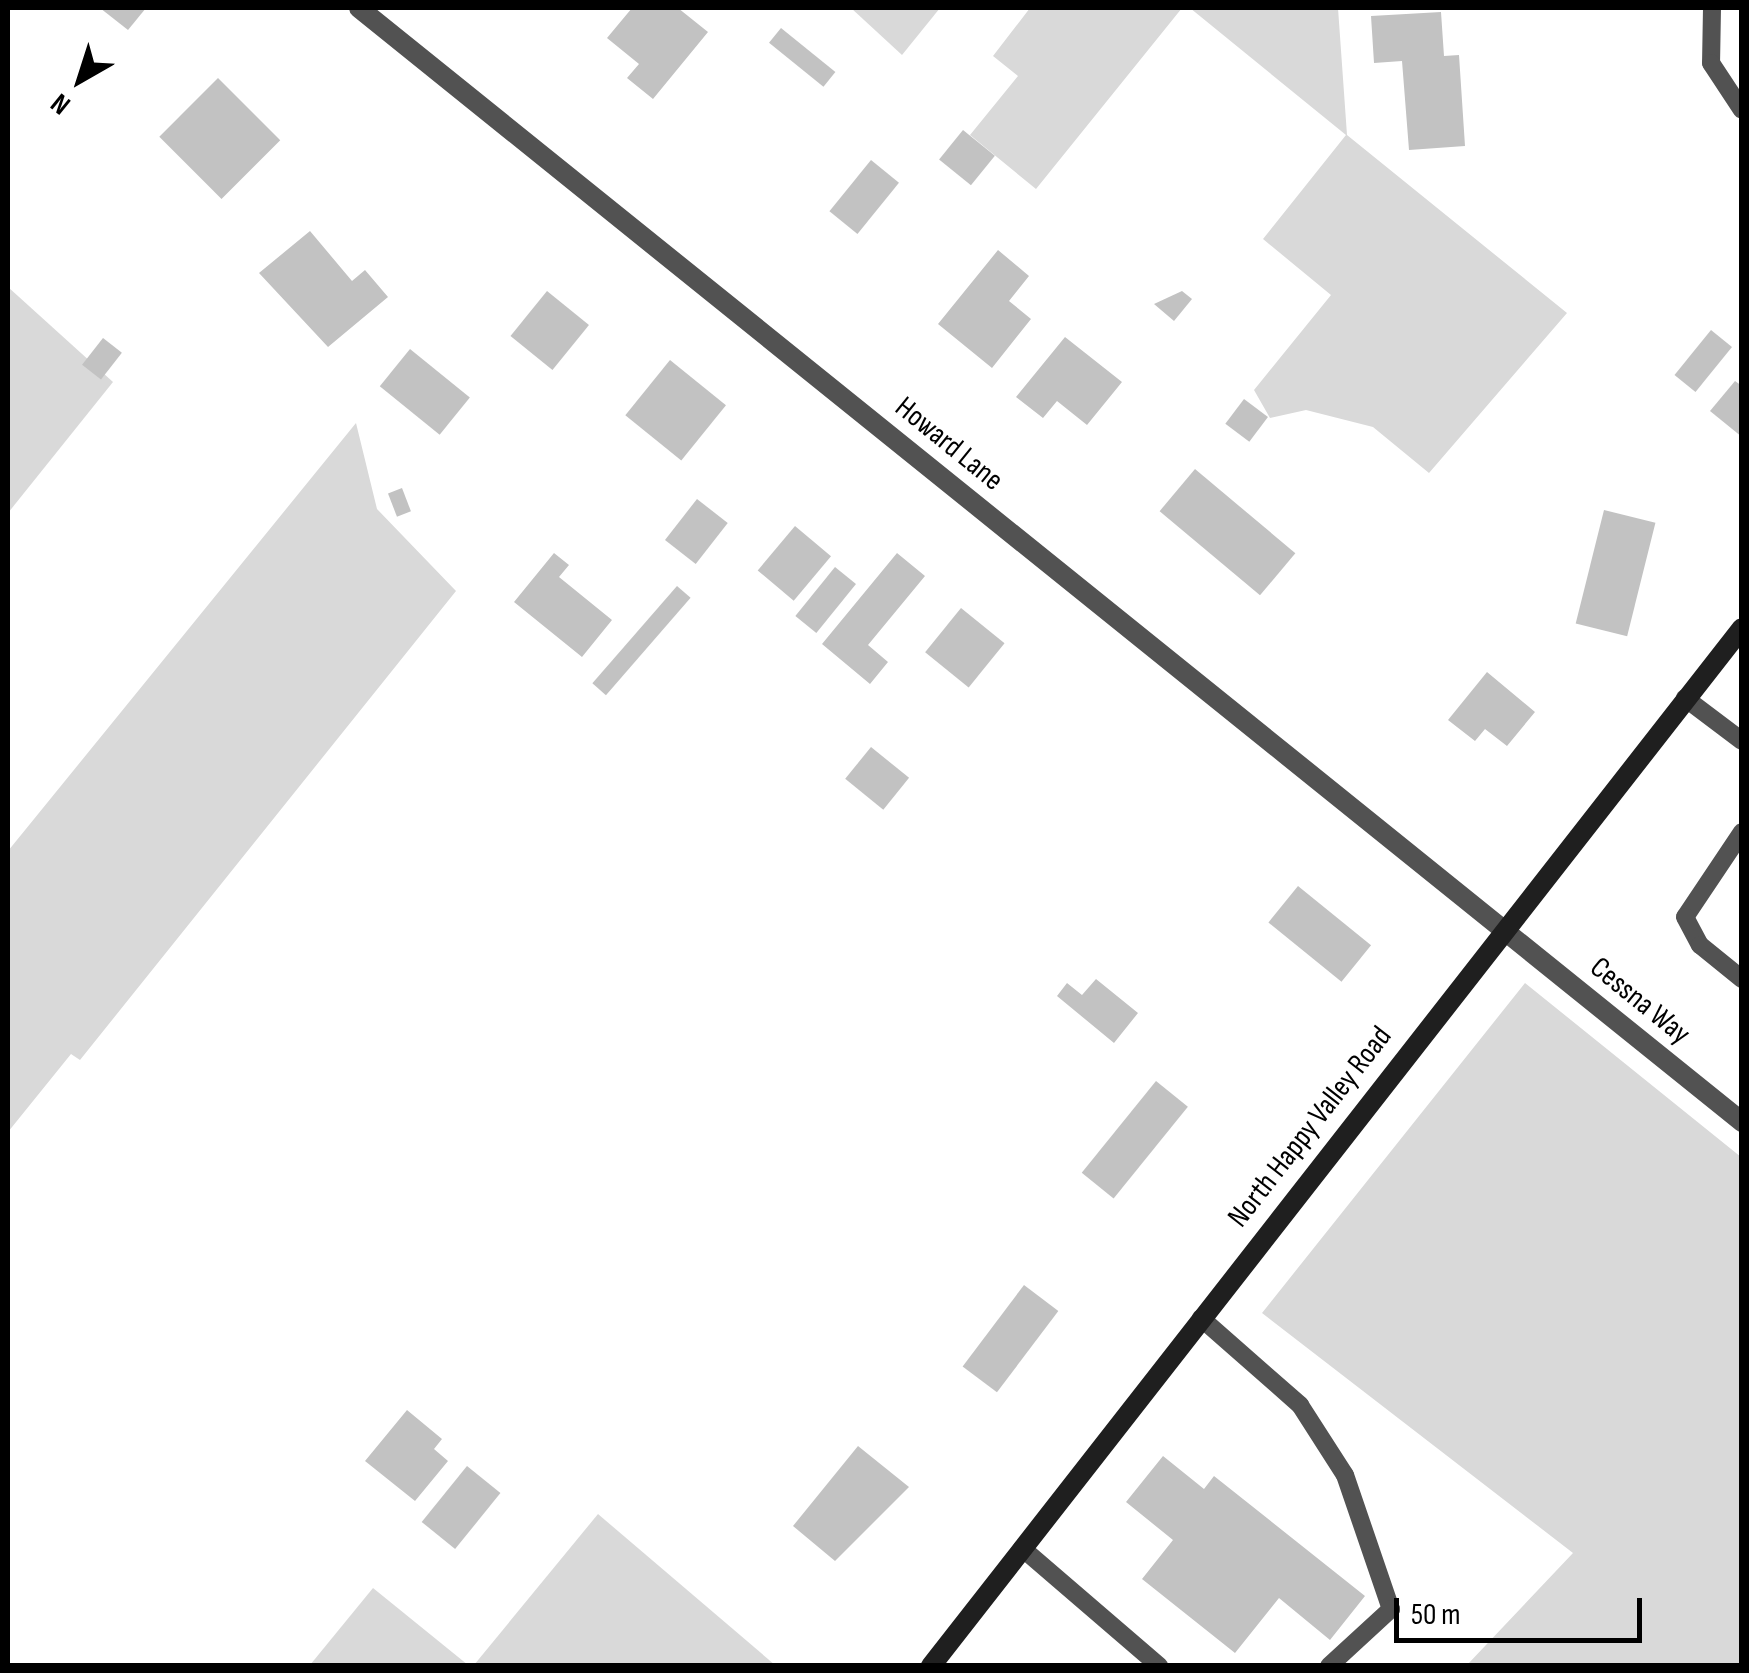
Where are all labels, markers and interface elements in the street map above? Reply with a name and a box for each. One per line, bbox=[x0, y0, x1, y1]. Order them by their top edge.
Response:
north arrow bbox=[30, 30, 130, 130]
text: N bbox=[45, 86, 77, 121]
street label: Howard Lane bbox=[888, 390, 1010, 498]
street label: Cessna Way bbox=[1583, 950, 1697, 1052]
street label: North Happy Valley Road bbox=[1220, 1020, 1400, 1234]
scale bar bbox=[1399, 1578, 1646, 1640]
text: 50 m bbox=[1411, 1597, 1460, 1633]

